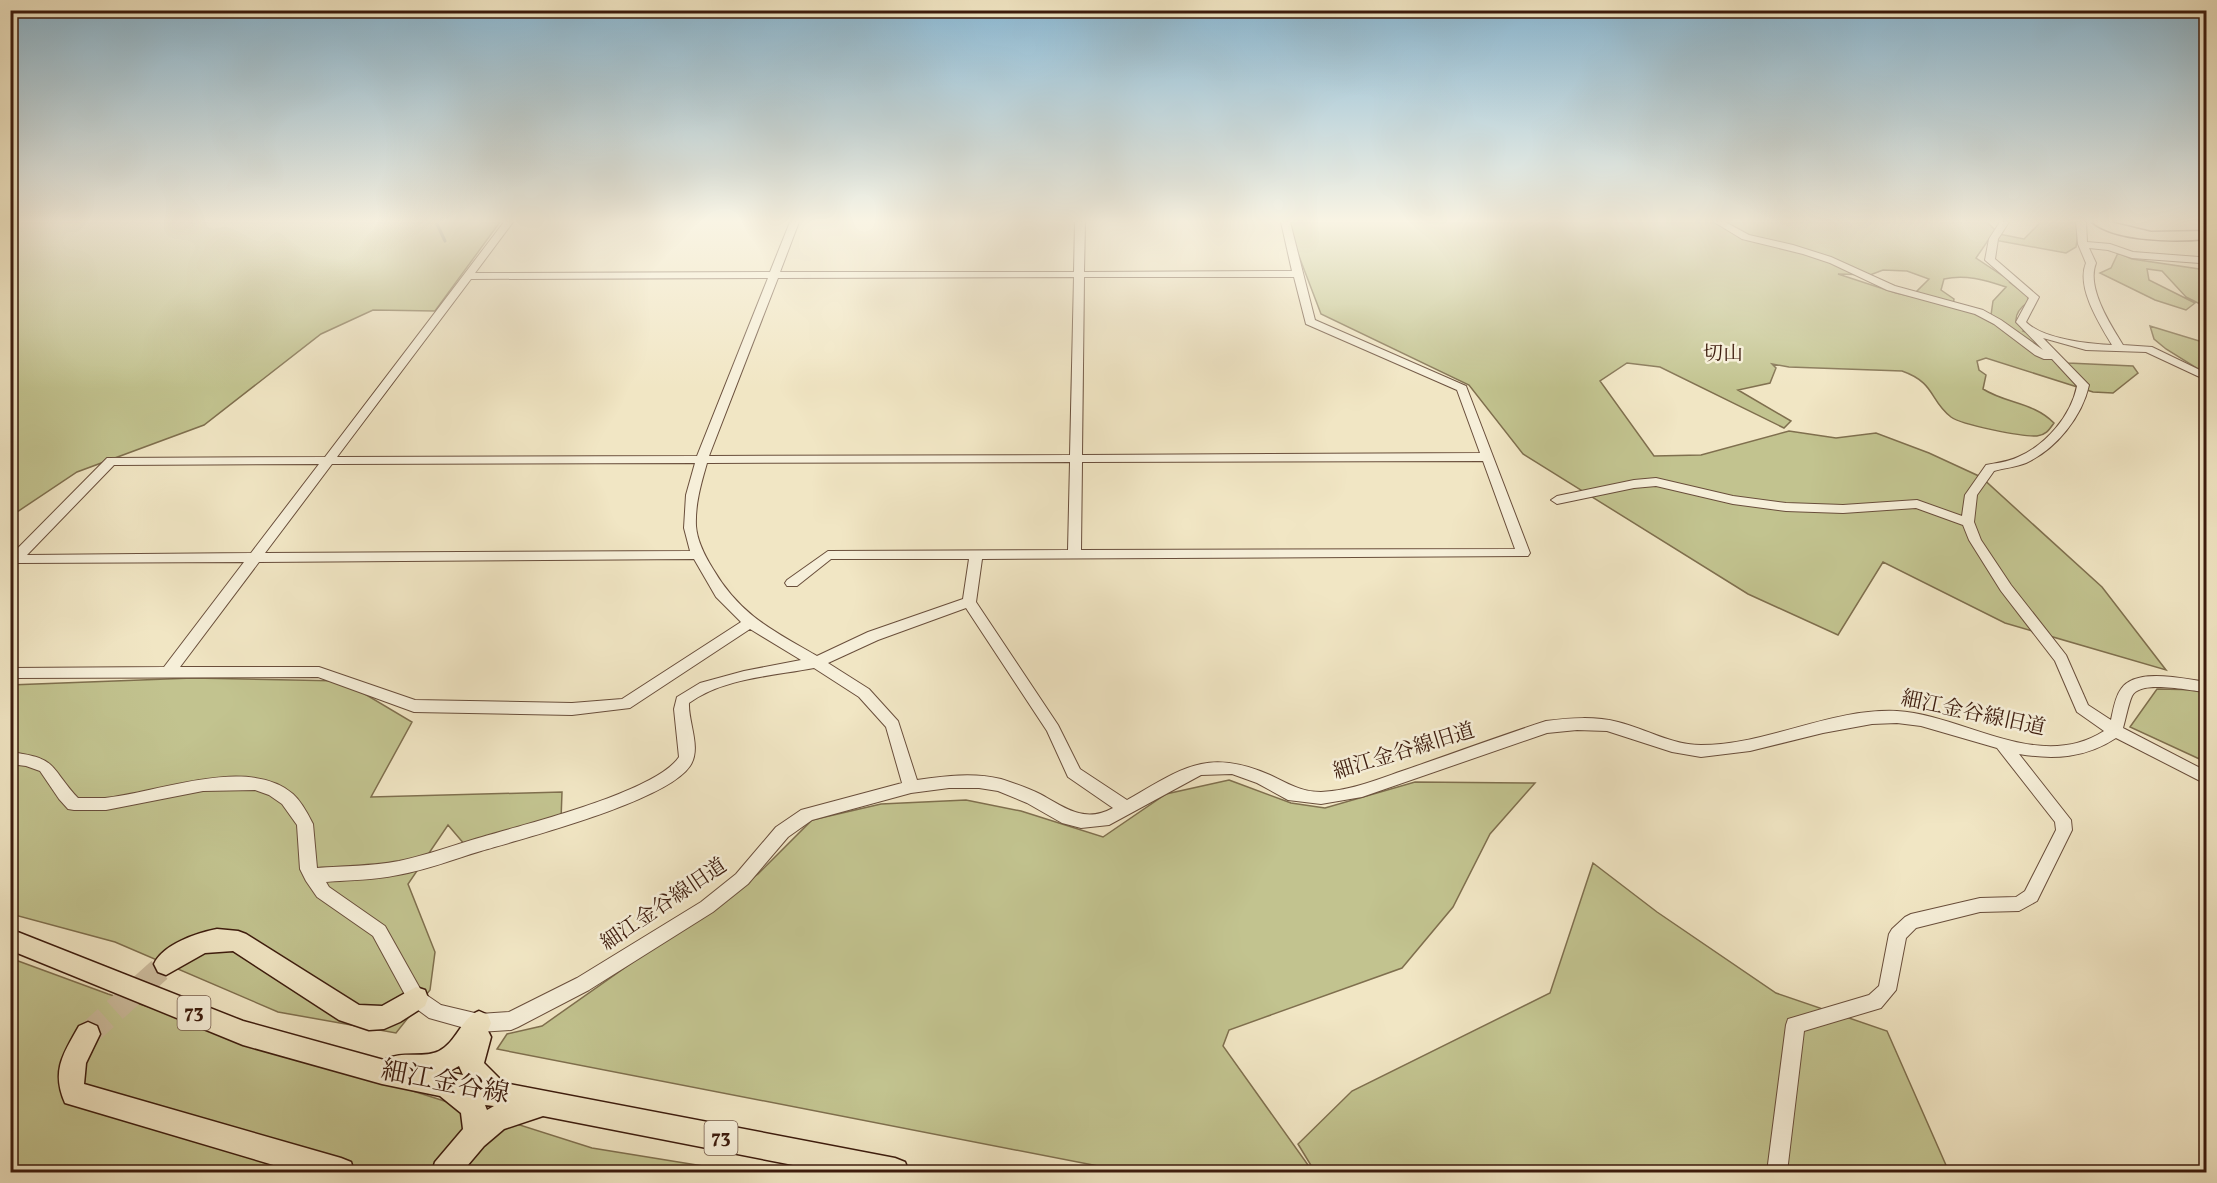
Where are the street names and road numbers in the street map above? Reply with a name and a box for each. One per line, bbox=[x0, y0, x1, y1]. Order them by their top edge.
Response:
street label: 細江金谷線旧道 bbox=[1898, 685, 2048, 743]
street label: 細江金谷線旧道 bbox=[1329, 717, 1479, 787]
street label: 細江金谷線旧道 bbox=[595, 852, 733, 958]
road number: 73 bbox=[178, 996, 210, 1030]
street label: 細江金谷線 bbox=[378, 1053, 512, 1113]
road number: 73 bbox=[704, 1121, 738, 1155]

